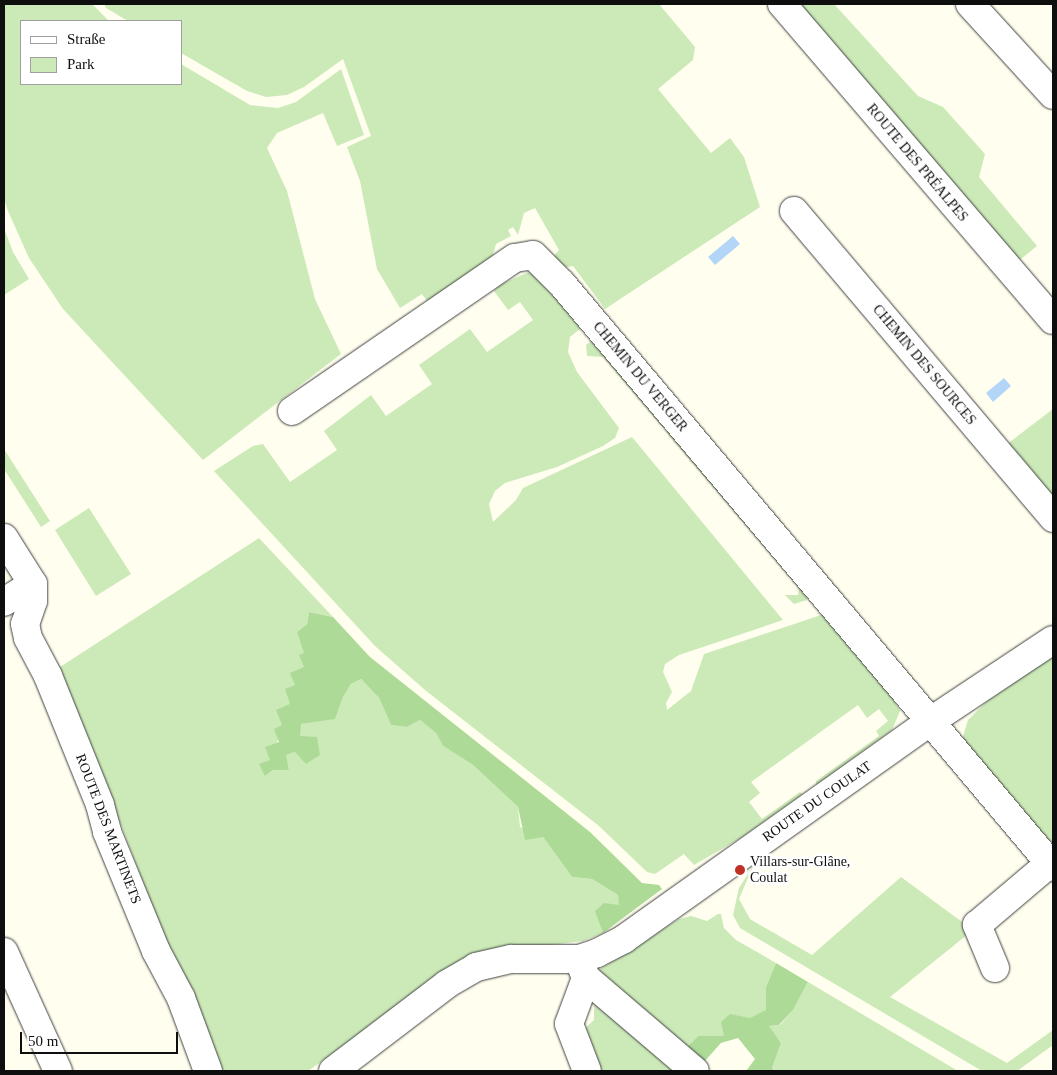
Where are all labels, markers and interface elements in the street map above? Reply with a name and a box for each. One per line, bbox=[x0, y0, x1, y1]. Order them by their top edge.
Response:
legend bbox=[20, 20, 182, 85]
text: Straße bbox=[67, 31, 105, 47]
text: Park bbox=[67, 56, 95, 72]
street label: ROUTE DES PRÉALPES bbox=[863, 101, 971, 225]
street label: CHEMIN DES SOURCES bbox=[869, 302, 979, 428]
street label: CHEMIN DU VERGER bbox=[589, 319, 691, 435]
street label: ROUTE DES MARTINETS bbox=[72, 752, 144, 906]
street label: ROUTE DU COULAT bbox=[759, 758, 875, 846]
place label: Villars-sur-Glâne, Coulat bbox=[750, 854, 850, 886]
marker: Villars-sur-Glâne, Coulat bbox=[734, 864, 746, 876]
scale bar bbox=[22, 1022, 180, 1054]
text: 50 m bbox=[28, 1033, 58, 1049]

